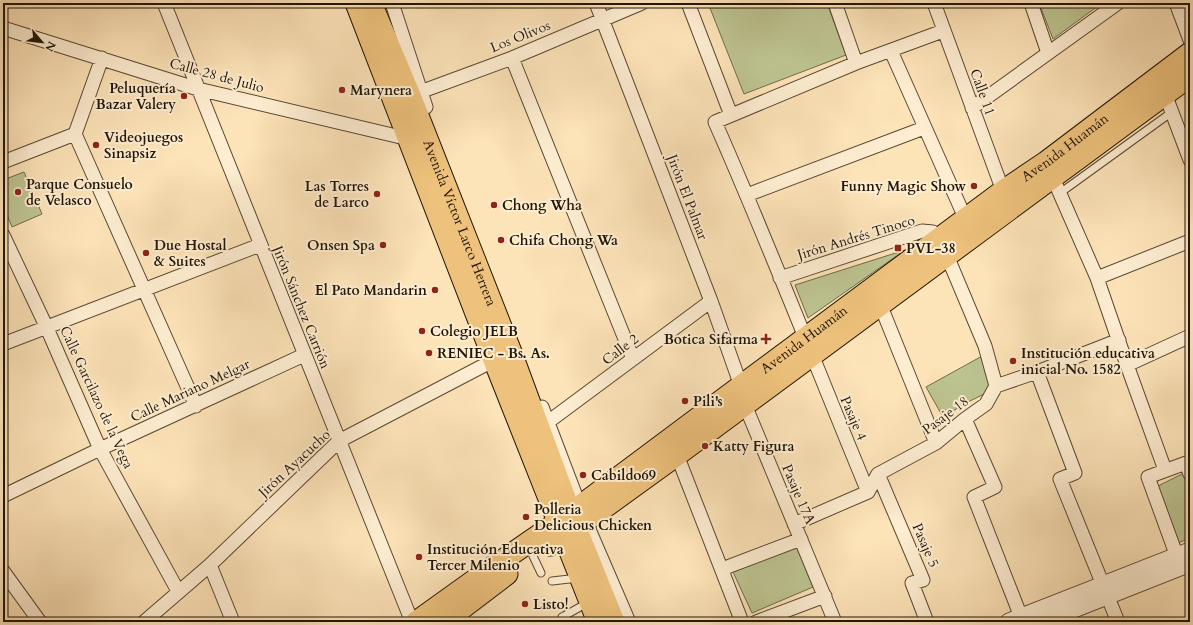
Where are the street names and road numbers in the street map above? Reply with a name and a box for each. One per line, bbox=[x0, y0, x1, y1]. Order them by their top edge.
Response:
street label: Los Olivos bbox=[487, 16, 553, 57]
street label: Calle 28 de Julio bbox=[167, 54, 267, 97]
street label: Calle 11 bbox=[965, 66, 1000, 118]
street label: Avenida Huamán bbox=[1018, 109, 1113, 186]
street label: Avenida Víctor Larco Herrera bbox=[418, 137, 501, 309]
street label: Jirón El Palmar bbox=[662, 150, 713, 243]
street label: Jirón Andrés Tinoco bbox=[793, 210, 918, 265]
street label: Jirón Sánchez Carrión bbox=[267, 241, 335, 371]
street label: Avenida Huamán bbox=[757, 301, 852, 378]
street label: Calle Garcilazo de la Vega bbox=[55, 323, 138, 472]
street label: Calle 2 bbox=[598, 329, 642, 369]
street label: Calle Mariano Melgar bbox=[127, 354, 254, 426]
street label: Pasaje 18 bbox=[918, 392, 972, 439]
street label: Pasaje 4 bbox=[836, 393, 871, 443]
street label: Jirón Ayacucho bbox=[253, 425, 335, 503]
street label: Pasaje 17A bbox=[777, 461, 820, 527]
street label: Pasaje 5 bbox=[908, 520, 943, 570]

